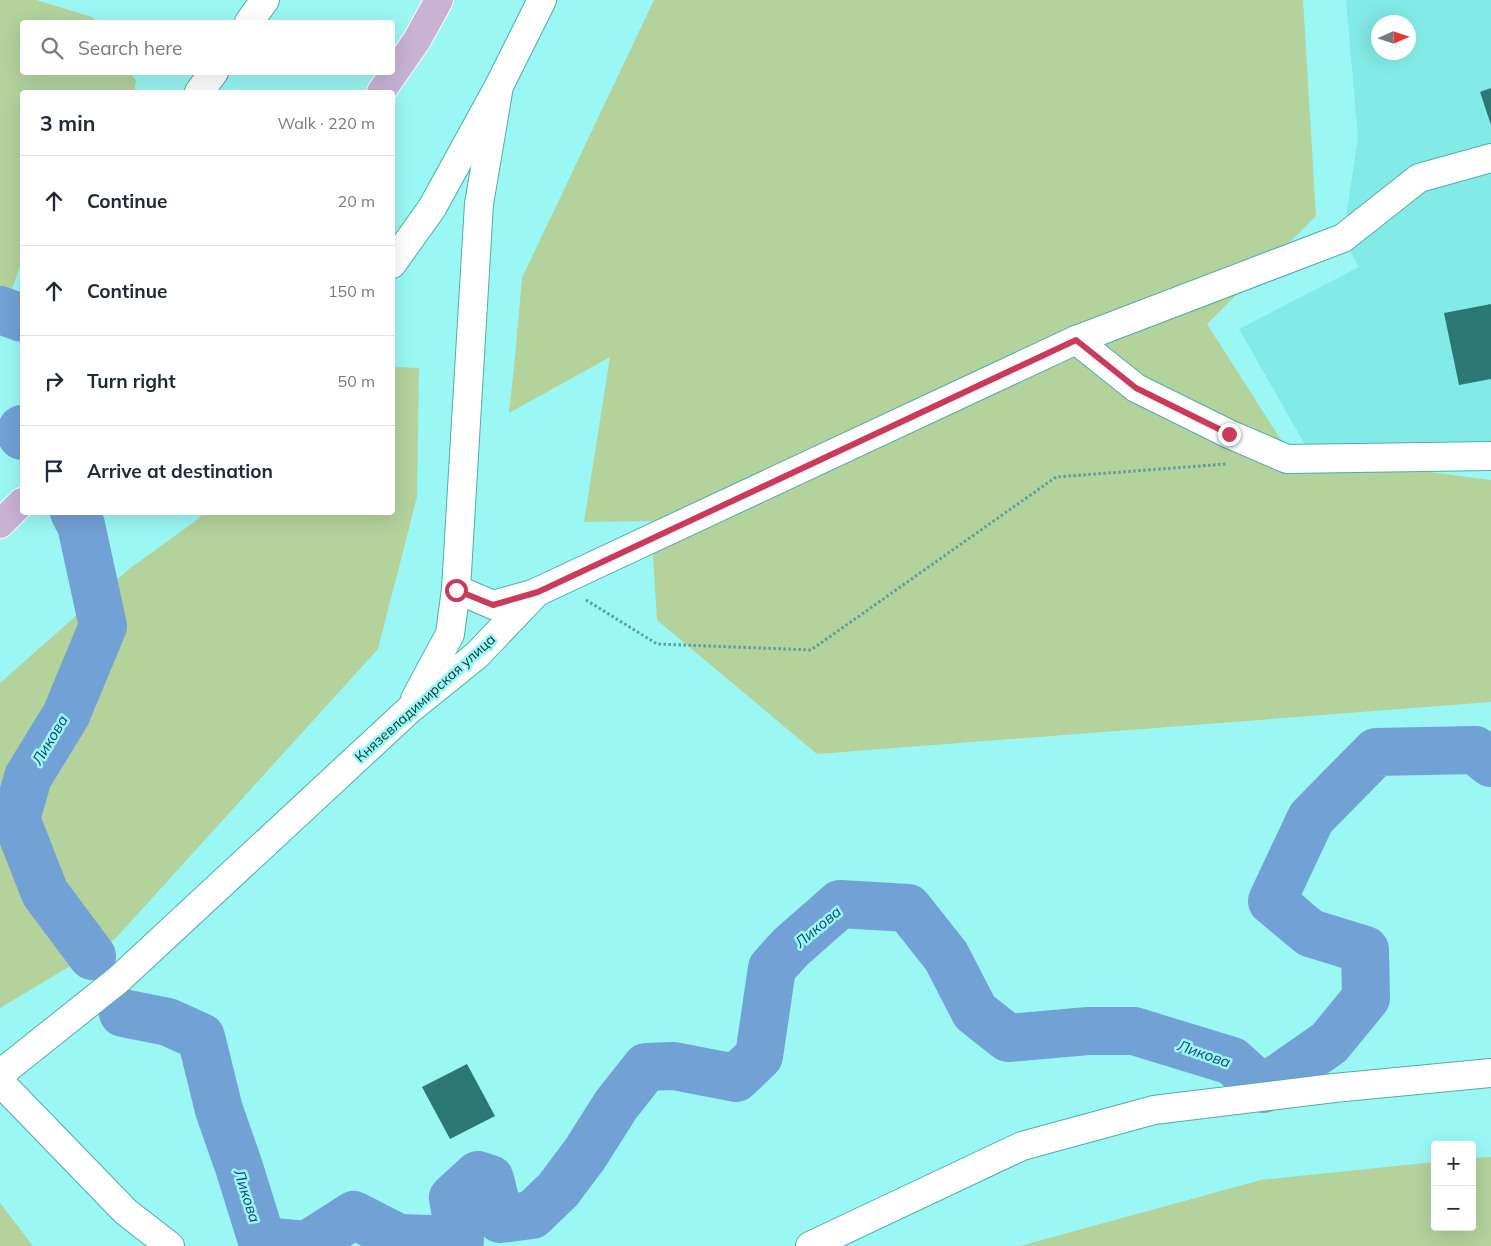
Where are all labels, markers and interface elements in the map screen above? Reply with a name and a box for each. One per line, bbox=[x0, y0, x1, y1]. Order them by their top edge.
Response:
north arrow bbox=[1371, 15, 1416, 60]
search box bbox=[20, 20, 395, 75]
icon: search bbox=[38, 34, 66, 62]
text: Search here bbox=[78, 36, 182, 60]
text: 3 min bbox=[40, 110, 95, 136]
text: Walk · 220 m bbox=[277, 113, 375, 133]
icon: ahead bbox=[40, 187, 68, 215]
text: Continue bbox=[87, 189, 167, 213]
text: 20 m bbox=[338, 191, 375, 211]
icon: ahead bbox=[40, 277, 68, 305]
text: Continue bbox=[87, 279, 167, 303]
text: 150 m bbox=[328, 281, 375, 301]
icon: right bbox=[40, 367, 68, 395]
text: Turn right bbox=[87, 369, 176, 393]
text: 50 m bbox=[338, 371, 375, 391]
route end bbox=[1218, 423, 1241, 446]
icon: arrive bbox=[40, 457, 68, 485]
text: Arrive at destination bbox=[87, 459, 273, 483]
route start bbox=[445, 579, 468, 602]
street label: Князевладимирская улица bbox=[351, 630, 499, 766]
water label: Ликова bbox=[27, 711, 72, 769]
water label: Ликова bbox=[790, 902, 845, 952]
water label: Ликова bbox=[1174, 1035, 1233, 1071]
map controls bbox=[1431, 1141, 1476, 1231]
button: + bbox=[1431, 1141, 1476, 1186]
water label: Ликова bbox=[230, 1166, 265, 1225]
button: − bbox=[1431, 1186, 1476, 1231]

